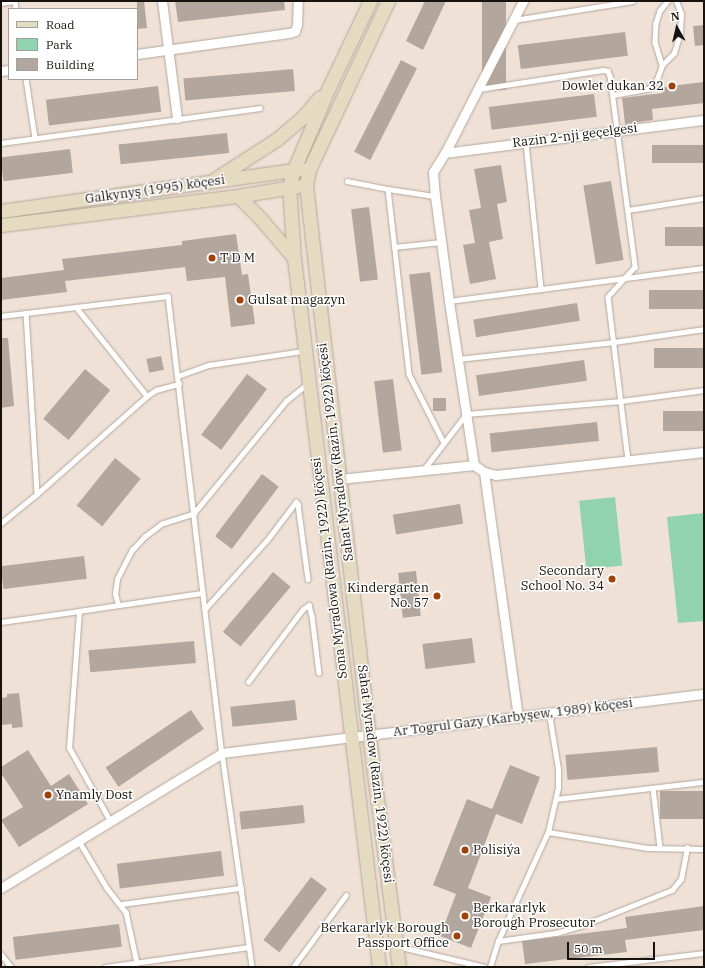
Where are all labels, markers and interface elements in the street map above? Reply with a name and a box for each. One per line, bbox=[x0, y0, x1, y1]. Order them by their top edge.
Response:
legend bbox=[8, 8, 138, 80]
north arrow bbox=[657, 8, 697, 48]
text: N bbox=[670, 9, 681, 24]
text: Road bbox=[46, 17, 75, 32]
text: Park bbox=[46, 37, 72, 52]
text: Building bbox=[46, 57, 94, 72]
place label: Dowlet dukan 32 bbox=[561, 78, 664, 94]
marker: Dowlet dukan 32 bbox=[667, 81, 677, 91]
street label: Razin 2-nji geçelgesi bbox=[512, 121, 638, 151]
street label: Galkynyş (1995) köçesi bbox=[84, 172, 226, 208]
place label: T D M bbox=[220, 250, 255, 266]
marker: T D M bbox=[207, 253, 217, 263]
place label: Gulsat magazyn bbox=[248, 292, 346, 308]
marker: Gulsat magazyn bbox=[235, 295, 245, 305]
street label: Sahat Myradow (Razin, 1922) köçesi bbox=[315, 342, 357, 562]
street label: Sona Myradowa (Razin, 1922) köçesi bbox=[309, 456, 351, 680]
place label: Secondary School No. 34 bbox=[521, 564, 604, 595]
marker: Secondary School No. 34 bbox=[607, 574, 617, 584]
place label: Kindergarten No. 57 bbox=[347, 581, 429, 612]
marker: Kindergarten No. 57 bbox=[432, 591, 442, 601]
street label: Sahat Myradow (Razin, 1922) köçesi bbox=[354, 664, 396, 884]
street label: Ar Togrul Gazy (Karbyşew, 1989) köçesi bbox=[392, 696, 634, 740]
place label: Ynamly Dost bbox=[56, 787, 133, 803]
marker: Ynamly Dost bbox=[43, 790, 53, 800]
place label: Polisiýa bbox=[473, 842, 521, 858]
marker: Polisiýa bbox=[460, 845, 470, 855]
place label: Berkararlyk Borough Prosecutor bbox=[473, 901, 595, 932]
marker: Berkararlyk Borough Prosecutor bbox=[460, 911, 470, 921]
place label: Berkararlyk Borough Passport Office bbox=[320, 921, 449, 952]
marker: Berkararlyk Borough Passport Office bbox=[452, 931, 462, 941]
scale bar bbox=[569, 934, 657, 960]
text: 50 m bbox=[574, 941, 603, 956]

